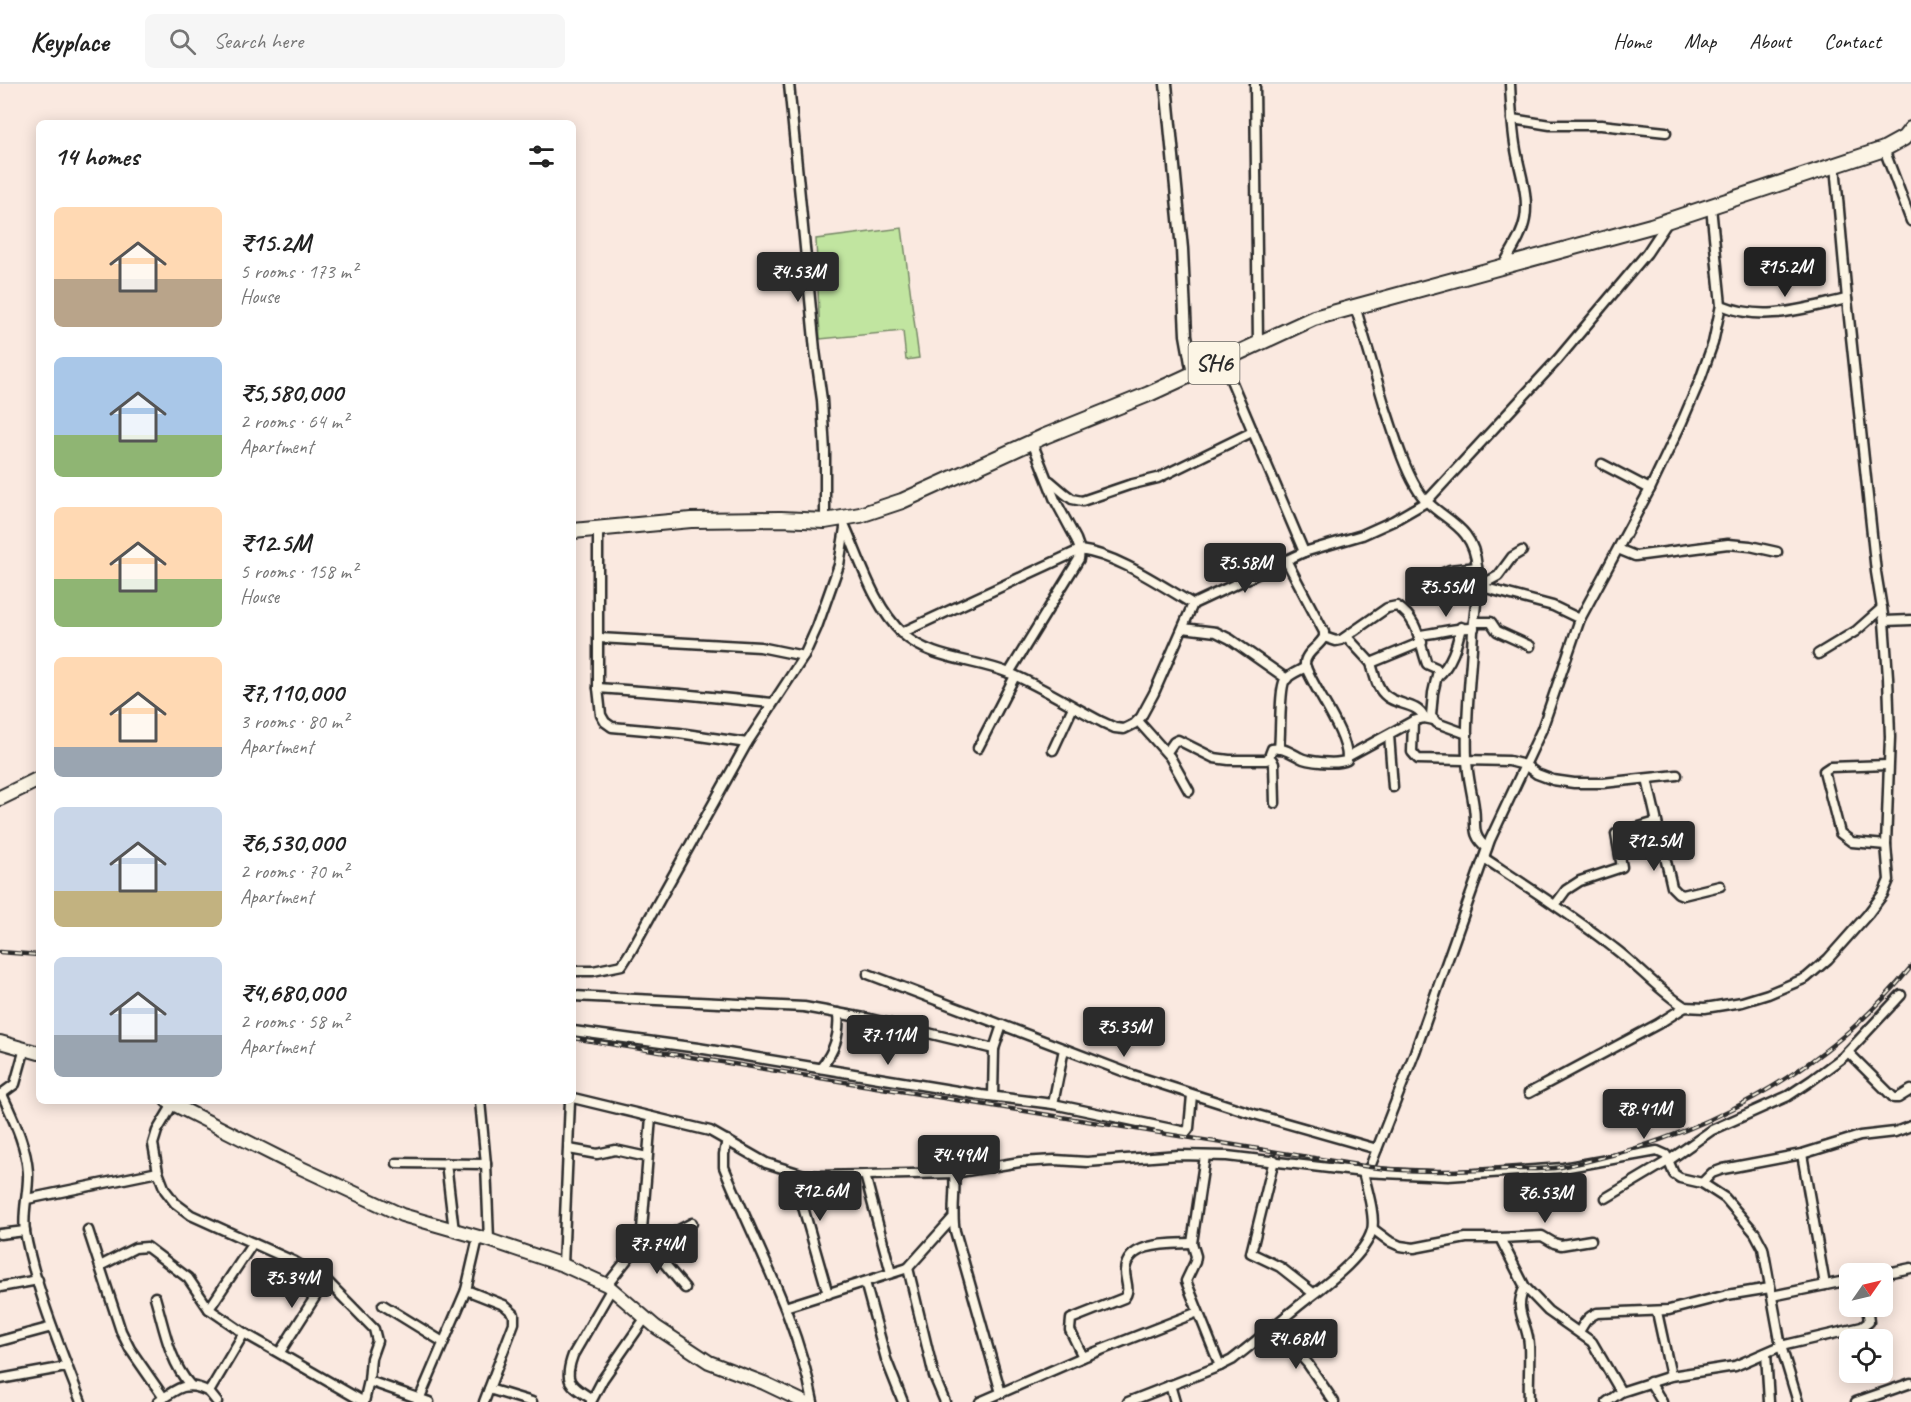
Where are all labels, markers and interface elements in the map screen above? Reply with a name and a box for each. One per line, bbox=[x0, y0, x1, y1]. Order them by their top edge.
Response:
search box bbox=[145, 14, 565, 68]
text: Keyplace bbox=[30, 24, 109, 59]
icon: search bbox=[166, 25, 199, 58]
text: Search here bbox=[214, 27, 303, 55]
text: Home bbox=[1613, 28, 1651, 54]
text: Map bbox=[1684, 28, 1716, 54]
text: About bbox=[1749, 28, 1791, 54]
text: Contact bbox=[1824, 28, 1881, 54]
text: 14 homes bbox=[54, 140, 139, 173]
icon: filters bbox=[525, 140, 558, 173]
text: ₹15.2M bbox=[240, 226, 311, 259]
icon: home bbox=[102, 231, 174, 303]
pin: ₹15.2M bbox=[1736, 247, 1834, 298]
pin: ₹4.53M bbox=[749, 252, 847, 303]
text: ₹15.2M bbox=[1758, 254, 1812, 279]
text: 5 rooms · 173 m² bbox=[240, 259, 357, 284]
text: ₹4.53M bbox=[771, 259, 825, 284]
text: House bbox=[240, 284, 279, 309]
road number: SH6 bbox=[1188, 342, 1240, 384]
text: ₹5,580,000 bbox=[240, 376, 343, 409]
icon: home bbox=[102, 381, 174, 453]
text: 2 rooms · 64 m² bbox=[240, 409, 348, 434]
text: Apartment bbox=[240, 434, 313, 459]
text: ₹12.5M bbox=[240, 526, 311, 559]
icon: home bbox=[102, 531, 174, 603]
pin: ₹5.58M bbox=[1196, 543, 1294, 594]
text: ₹5.58M bbox=[1218, 550, 1272, 575]
text: 5 rooms · 158 m² bbox=[240, 559, 357, 584]
pin: ₹5.55M bbox=[1397, 567, 1495, 618]
text: ₹5.55M bbox=[1419, 574, 1473, 599]
text: House bbox=[240, 584, 279, 609]
text: ₹7,110,000 bbox=[240, 676, 344, 709]
icon: home bbox=[102, 681, 174, 753]
text: 3 rooms · 80 m² bbox=[240, 709, 348, 734]
text: Apartment bbox=[240, 734, 313, 759]
pin: ₹12.5M bbox=[1605, 821, 1703, 872]
text: ₹6,530,000 bbox=[240, 826, 344, 859]
text: ₹12.5M bbox=[1627, 828, 1681, 853]
icon: home bbox=[102, 831, 174, 903]
text: 2 rooms · 70 m² bbox=[240, 859, 348, 884]
text: Apartment bbox=[240, 884, 313, 909]
text: ₹4,680,000 bbox=[240, 976, 344, 1009]
icon: home bbox=[102, 981, 174, 1053]
pin: ₹5.35M bbox=[1075, 1007, 1173, 1058]
text: 2 rooms · 58 m² bbox=[240, 1009, 348, 1034]
text: ₹5.35M bbox=[1097, 1014, 1151, 1039]
pin: ₹7.11M bbox=[839, 1015, 937, 1066]
text: ₹7.11M bbox=[861, 1022, 915, 1047]
text: Apartment bbox=[240, 1034, 313, 1059]
pin: ₹8.41M bbox=[1595, 1089, 1693, 1140]
text: ₹8.41M bbox=[1617, 1096, 1671, 1121]
pin: ₹4.49M bbox=[910, 1135, 1008, 1186]
text: ₹4.49M bbox=[932, 1142, 986, 1167]
pin: ₹12.6M bbox=[771, 1171, 869, 1222]
pin: ₹6.53M bbox=[1496, 1173, 1594, 1224]
text: ₹12.6M bbox=[793, 1178, 847, 1203]
text: ₹6.53M bbox=[1518, 1180, 1572, 1205]
pin: ₹7.74M bbox=[608, 1224, 706, 1275]
text: ₹7.74M bbox=[630, 1231, 684, 1256]
pin: ₹5.34M bbox=[243, 1258, 341, 1309]
north arrow bbox=[1839, 1263, 1893, 1317]
map controls bbox=[1839, 1263, 1893, 1383]
text: ₹5.34M bbox=[265, 1265, 319, 1290]
pin: ₹4.68M bbox=[1247, 1319, 1345, 1370]
text: ₹4.68M bbox=[1269, 1326, 1323, 1351]
button: locate bbox=[1839, 1329, 1893, 1383]

